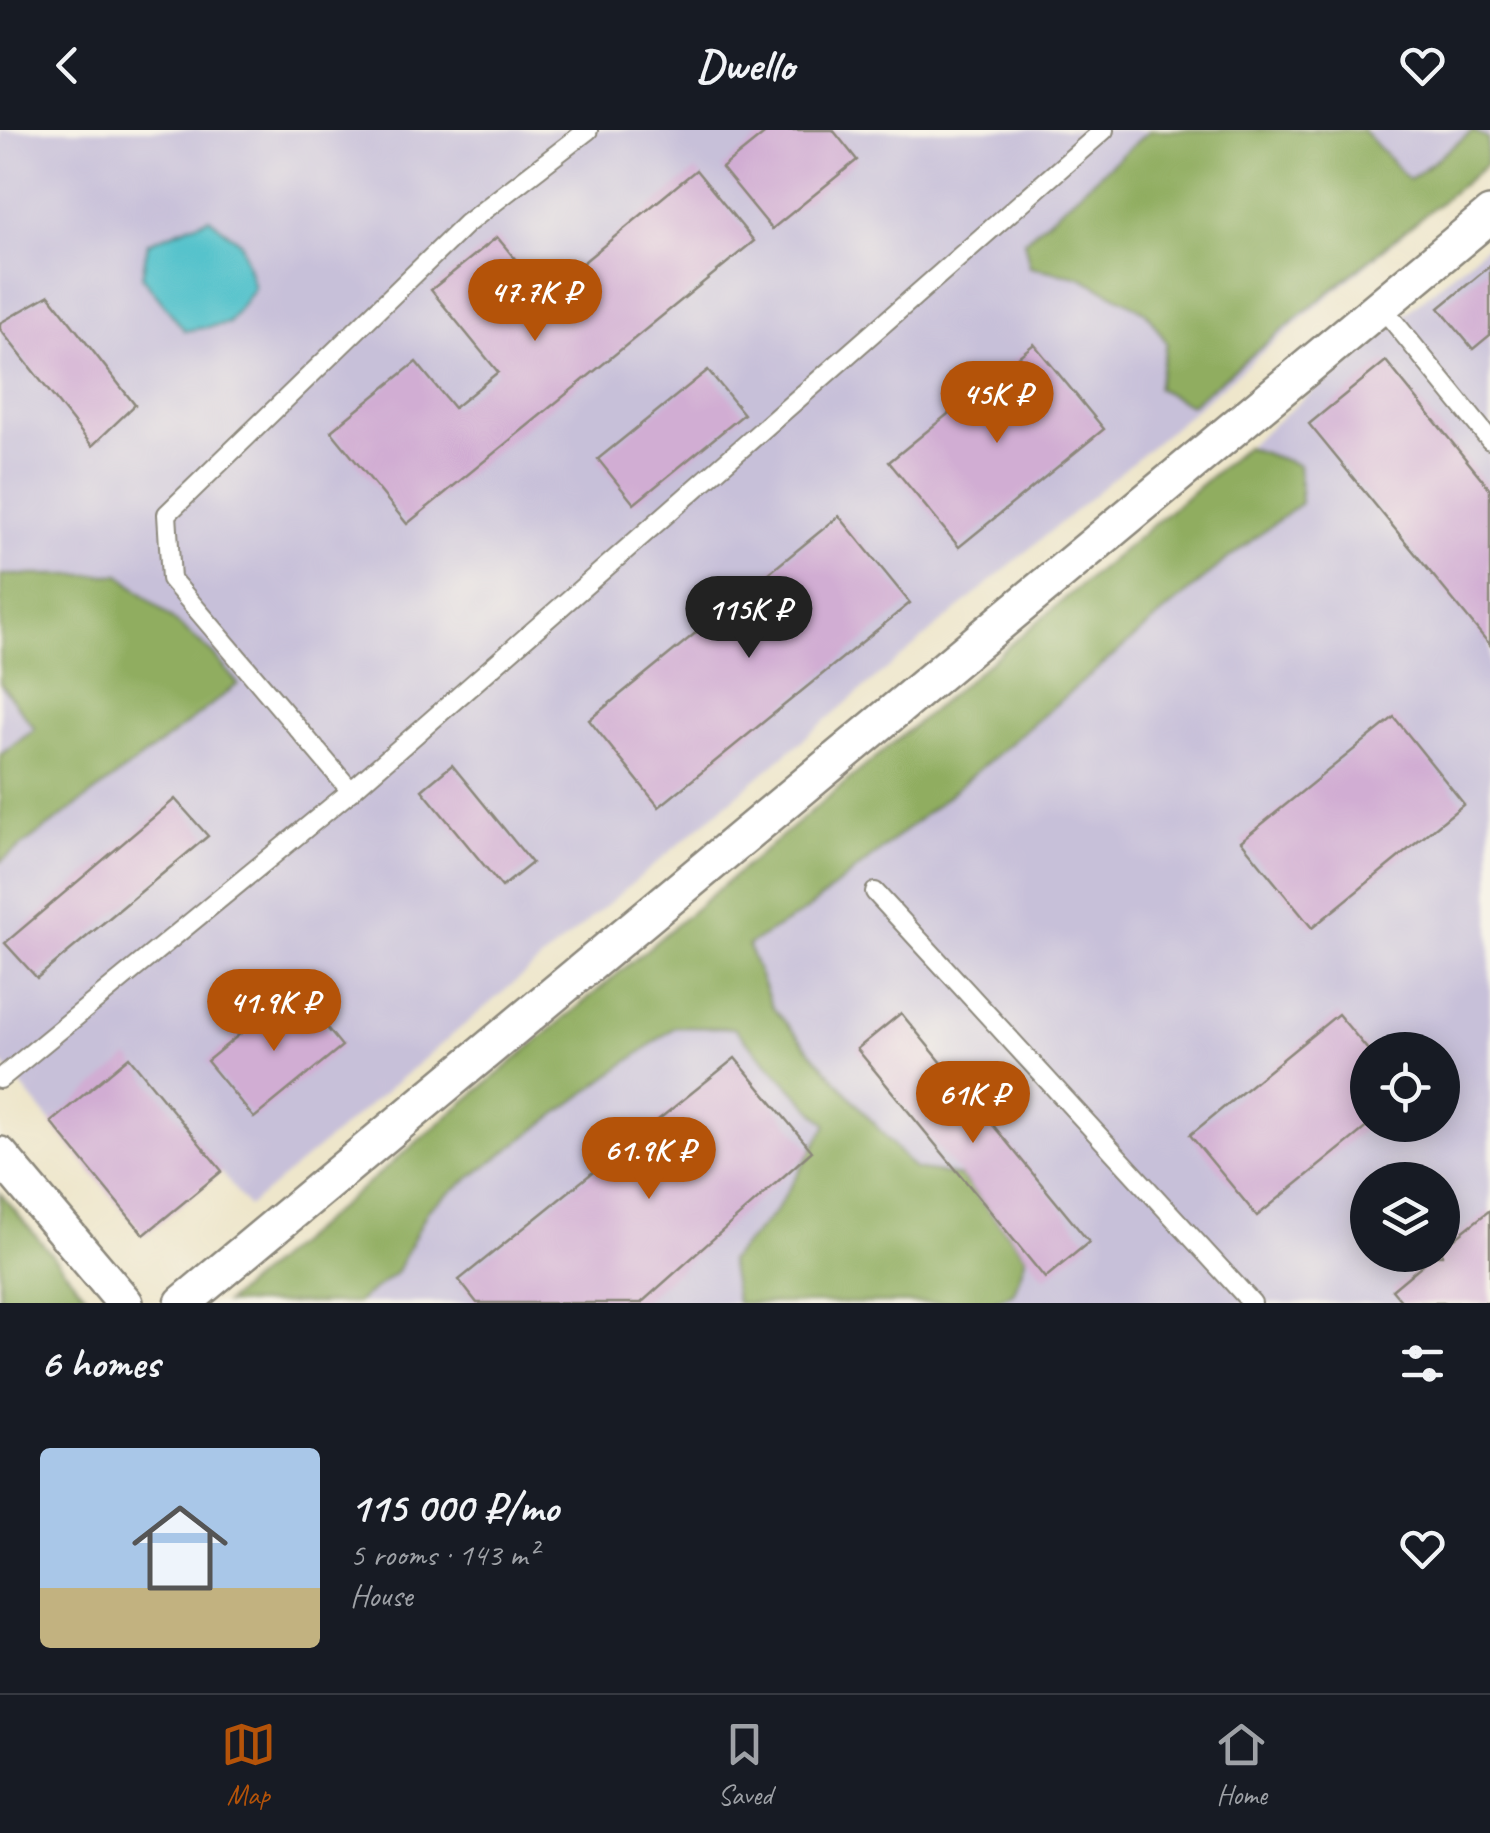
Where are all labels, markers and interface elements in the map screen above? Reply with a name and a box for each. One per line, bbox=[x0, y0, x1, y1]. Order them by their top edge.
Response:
text: Dwello bbox=[696, 37, 794, 94]
icon: back bbox=[40, 38, 95, 93]
icon: heart bbox=[1395, 38, 1450, 93]
pin: 47.7K ₽ bbox=[443, 259, 627, 344]
text: 47.7K ₽ bbox=[490, 271, 580, 312]
pin: 45K ₽ bbox=[927, 361, 1067, 446]
text: 45K ₽ bbox=[963, 373, 1031, 414]
pin: 115K ₽ bbox=[668, 576, 830, 661]
text: 115K ₽ bbox=[707, 588, 791, 629]
pin: 41.9K ₽ bbox=[182, 969, 366, 1054]
text: 41.9K ₽ bbox=[229, 981, 319, 1022]
map controls bbox=[1350, 1032, 1460, 1272]
button: locate bbox=[1350, 1032, 1460, 1142]
pin: 61K ₽ bbox=[903, 1061, 1043, 1146]
text: 61K ₽ bbox=[938, 1073, 1008, 1114]
pin: 61.9K ₽ bbox=[557, 1117, 741, 1202]
text: 61.9K ₽ bbox=[604, 1129, 694, 1170]
button: layers bbox=[1350, 1162, 1460, 1272]
icon: filters bbox=[1395, 1336, 1450, 1391]
text: 6 homes bbox=[40, 1337, 159, 1390]
text: 115 000 ₽/mo bbox=[350, 1481, 559, 1534]
icon: home bbox=[120, 1488, 240, 1608]
icon: heart bbox=[1395, 1521, 1450, 1576]
text: 5 rooms · 143 m² bbox=[350, 1534, 537, 1575]
text: House bbox=[350, 1575, 412, 1616]
tab: Map bbox=[221, 1717, 276, 1812]
tab: Saved bbox=[717, 1717, 772, 1812]
tab: Home bbox=[1214, 1717, 1269, 1812]

